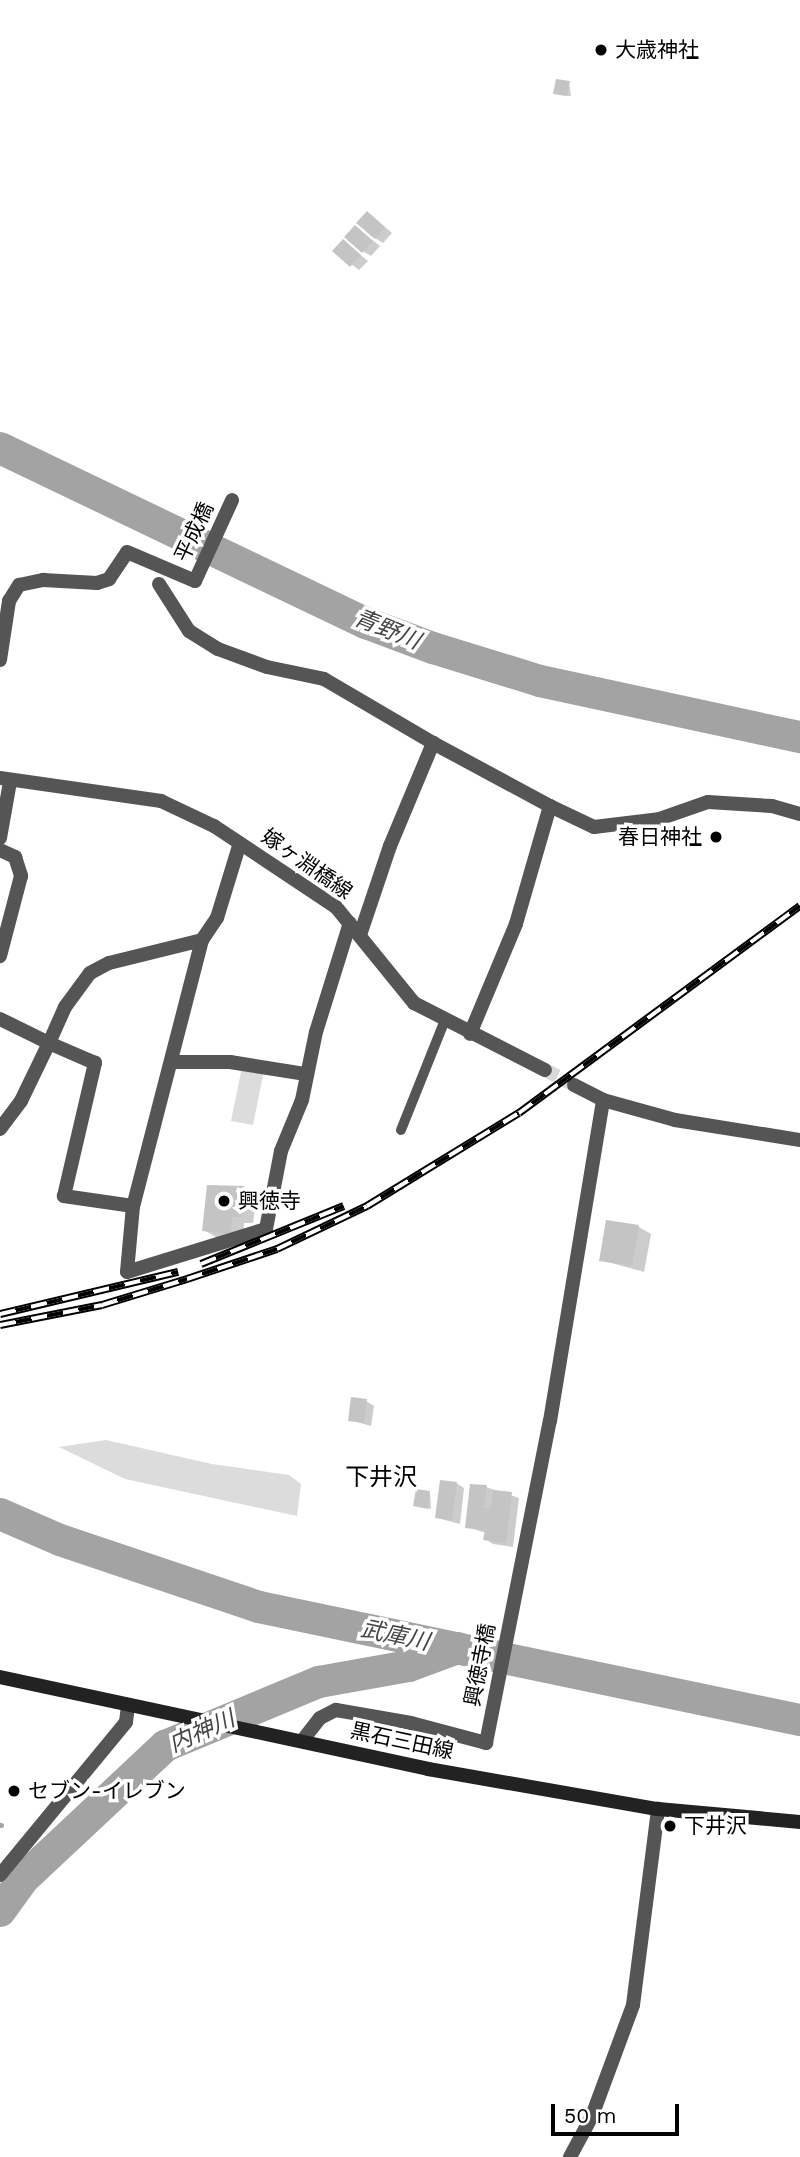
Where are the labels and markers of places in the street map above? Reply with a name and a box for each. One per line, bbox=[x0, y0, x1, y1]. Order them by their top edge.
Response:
place label: 大歳神社 bbox=[615, 37, 699, 63]
marker: 大歳神社 bbox=[593, 42, 609, 58]
place label: 春日神社 bbox=[618, 824, 702, 850]
marker: 春日神社 bbox=[708, 829, 724, 845]
place label: 興徳寺 bbox=[238, 1188, 301, 1214]
marker: 興徳寺 bbox=[216, 1193, 232, 1209]
place label: セブン-イレブン bbox=[28, 1778, 186, 1804]
marker: セブン-イレブン bbox=[6, 1783, 22, 1799]
place label: 下井沢 bbox=[684, 1813, 747, 1839]
marker: 下井沢 bbox=[662, 1818, 678, 1834]

